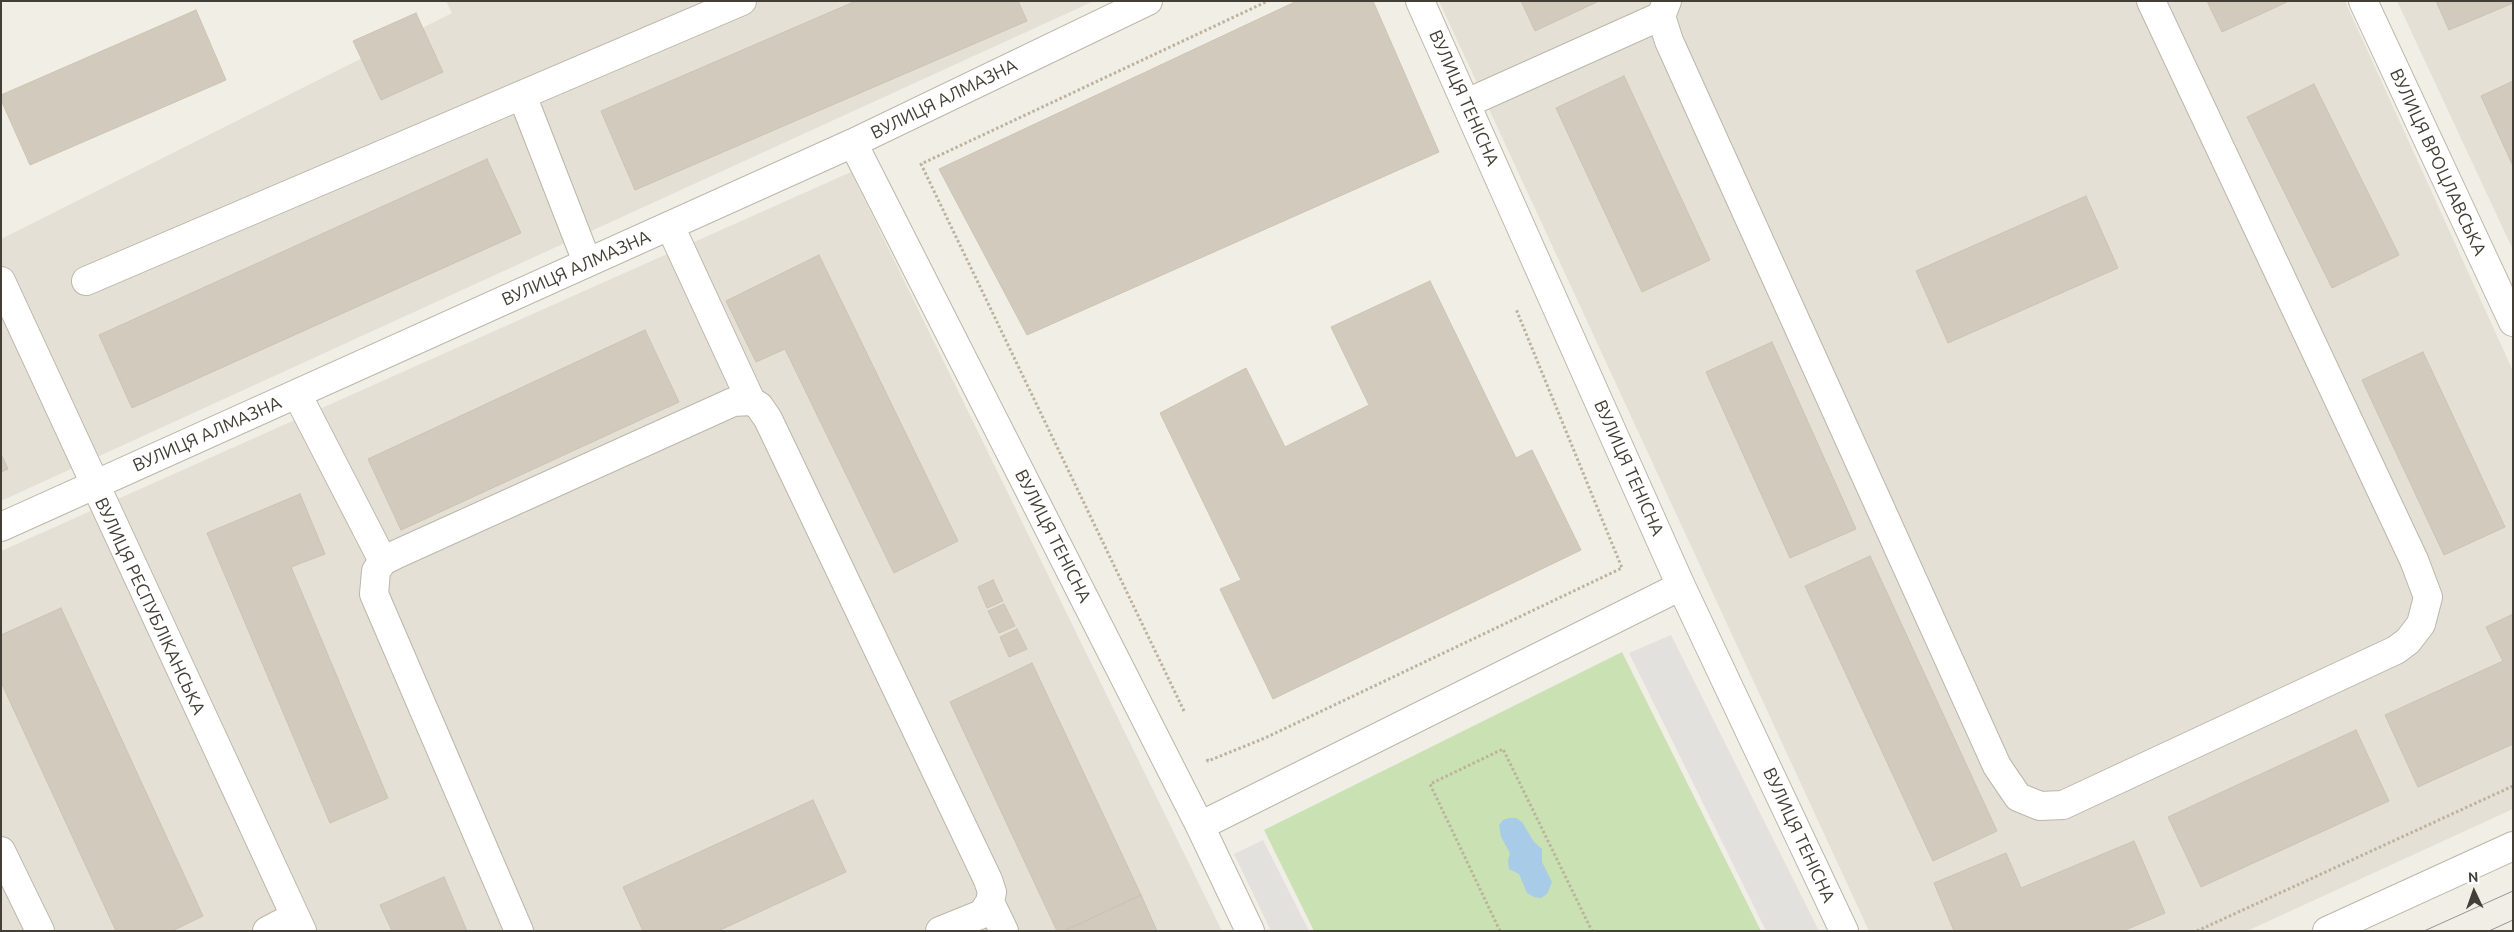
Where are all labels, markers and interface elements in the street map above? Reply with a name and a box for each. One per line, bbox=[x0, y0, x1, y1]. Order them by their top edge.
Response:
street label: ВУЛИЦЯ ТЕНІСНА bbox=[1424, 27, 1504, 169]
street label: ВУЛИЦЯ АЛМАЗНА bbox=[867, 54, 1021, 144]
street label: ВУЛИЦЯ ВРОЦЛАВСЬКА bbox=[2385, 65, 2491, 259]
street label: ВУЛИЦЯ АЛМАЗНА bbox=[498, 226, 654, 310]
street label: ВУЛИЦЯ АЛМАЗНА bbox=[129, 392, 285, 476]
street label: ВУЛИЦЯ ТЕНІСНА bbox=[1589, 397, 1669, 539]
street label: ВУЛИЦЯ ТЕНІСНА bbox=[1010, 466, 1096, 606]
street label: ВУЛИЦЯ РЕСПУБЛІКАНСЬКА bbox=[90, 494, 210, 718]
street label: ВУЛИЦЯ ТЕНІСНА bbox=[1758, 764, 1840, 906]
north arrow bbox=[2449, 867, 2499, 917]
text: N bbox=[2468, 869, 2479, 885]

